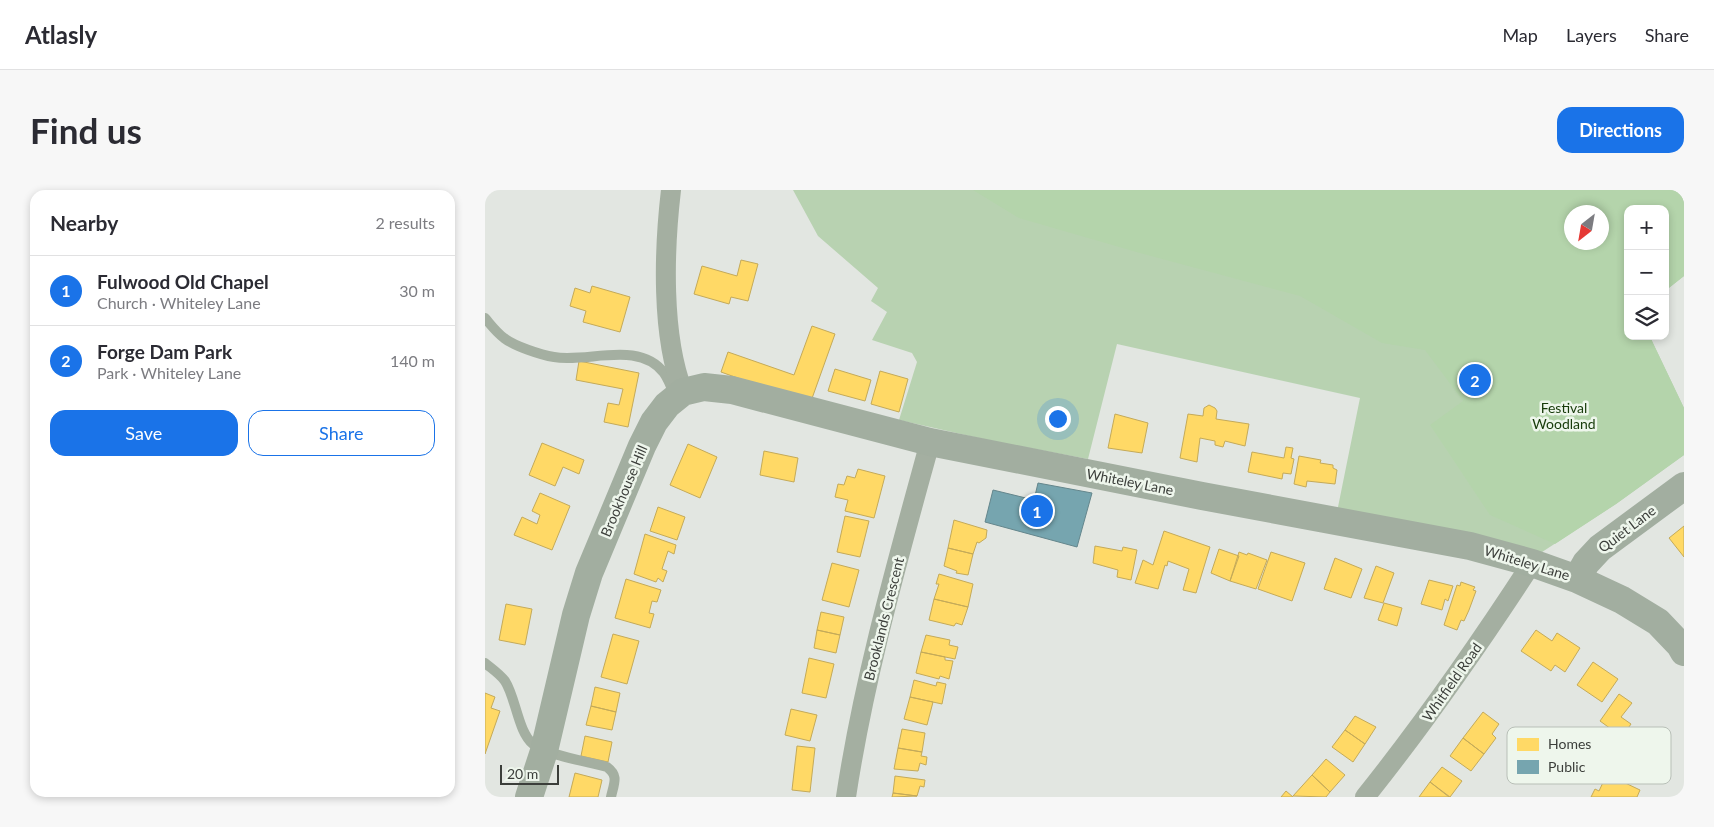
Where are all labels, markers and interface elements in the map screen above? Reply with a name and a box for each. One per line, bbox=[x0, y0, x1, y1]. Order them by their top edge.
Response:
text: Atlasly bbox=[25, 20, 97, 49]
text: Map bbox=[1502, 24, 1538, 46]
text: Layers bbox=[1566, 24, 1617, 46]
text: Share bbox=[1645, 24, 1689, 46]
button: Directions bbox=[1557, 107, 1684, 153]
text: Find us bbox=[30, 109, 142, 151]
north arrow bbox=[1564, 205, 1609, 250]
map controls bbox=[1624, 205, 1669, 340]
button: + bbox=[1624, 205, 1669, 250]
text: Nearby bbox=[50, 210, 118, 235]
text: 2 results bbox=[375, 213, 435, 232]
button: − bbox=[1624, 250, 1669, 295]
text: Fulwood Old Chapel bbox=[97, 270, 269, 293]
text: 1 bbox=[61, 281, 71, 300]
text: 30 m bbox=[399, 281, 435, 300]
text: Church · Whiteley Lane bbox=[97, 293, 261, 312]
button: layers bbox=[1624, 295, 1669, 340]
text: Forge Dam Park bbox=[97, 340, 232, 363]
text: 2 bbox=[61, 351, 71, 370]
text: 140 m bbox=[390, 351, 435, 370]
pin: 2 bbox=[1459, 361, 1491, 399]
text: Park · Whiteley Lane bbox=[97, 363, 241, 382]
park label: Festival Woodland bbox=[1532, 399, 1596, 432]
your location bbox=[1045, 406, 1071, 432]
button: Save bbox=[50, 410, 238, 456]
button: Share bbox=[248, 410, 435, 456]
street label: Brookhouse Hill bbox=[597, 442, 650, 539]
street label: Whiteley Lane bbox=[1085, 465, 1175, 498]
pin: 1 bbox=[1021, 492, 1053, 530]
street label: Quiet Lane bbox=[1595, 501, 1659, 556]
street label: Whiteley Lane bbox=[1482, 541, 1572, 584]
street label: Brooklands Crescent bbox=[860, 555, 907, 682]
street label: Whitfield Road bbox=[1418, 639, 1485, 724]
legend bbox=[1507, 727, 1671, 784]
text: Homes bbox=[1548, 735, 1591, 752]
text: Public bbox=[1548, 758, 1586, 775]
scale bar bbox=[500, 762, 559, 785]
text: 20 m bbox=[507, 765, 538, 782]

